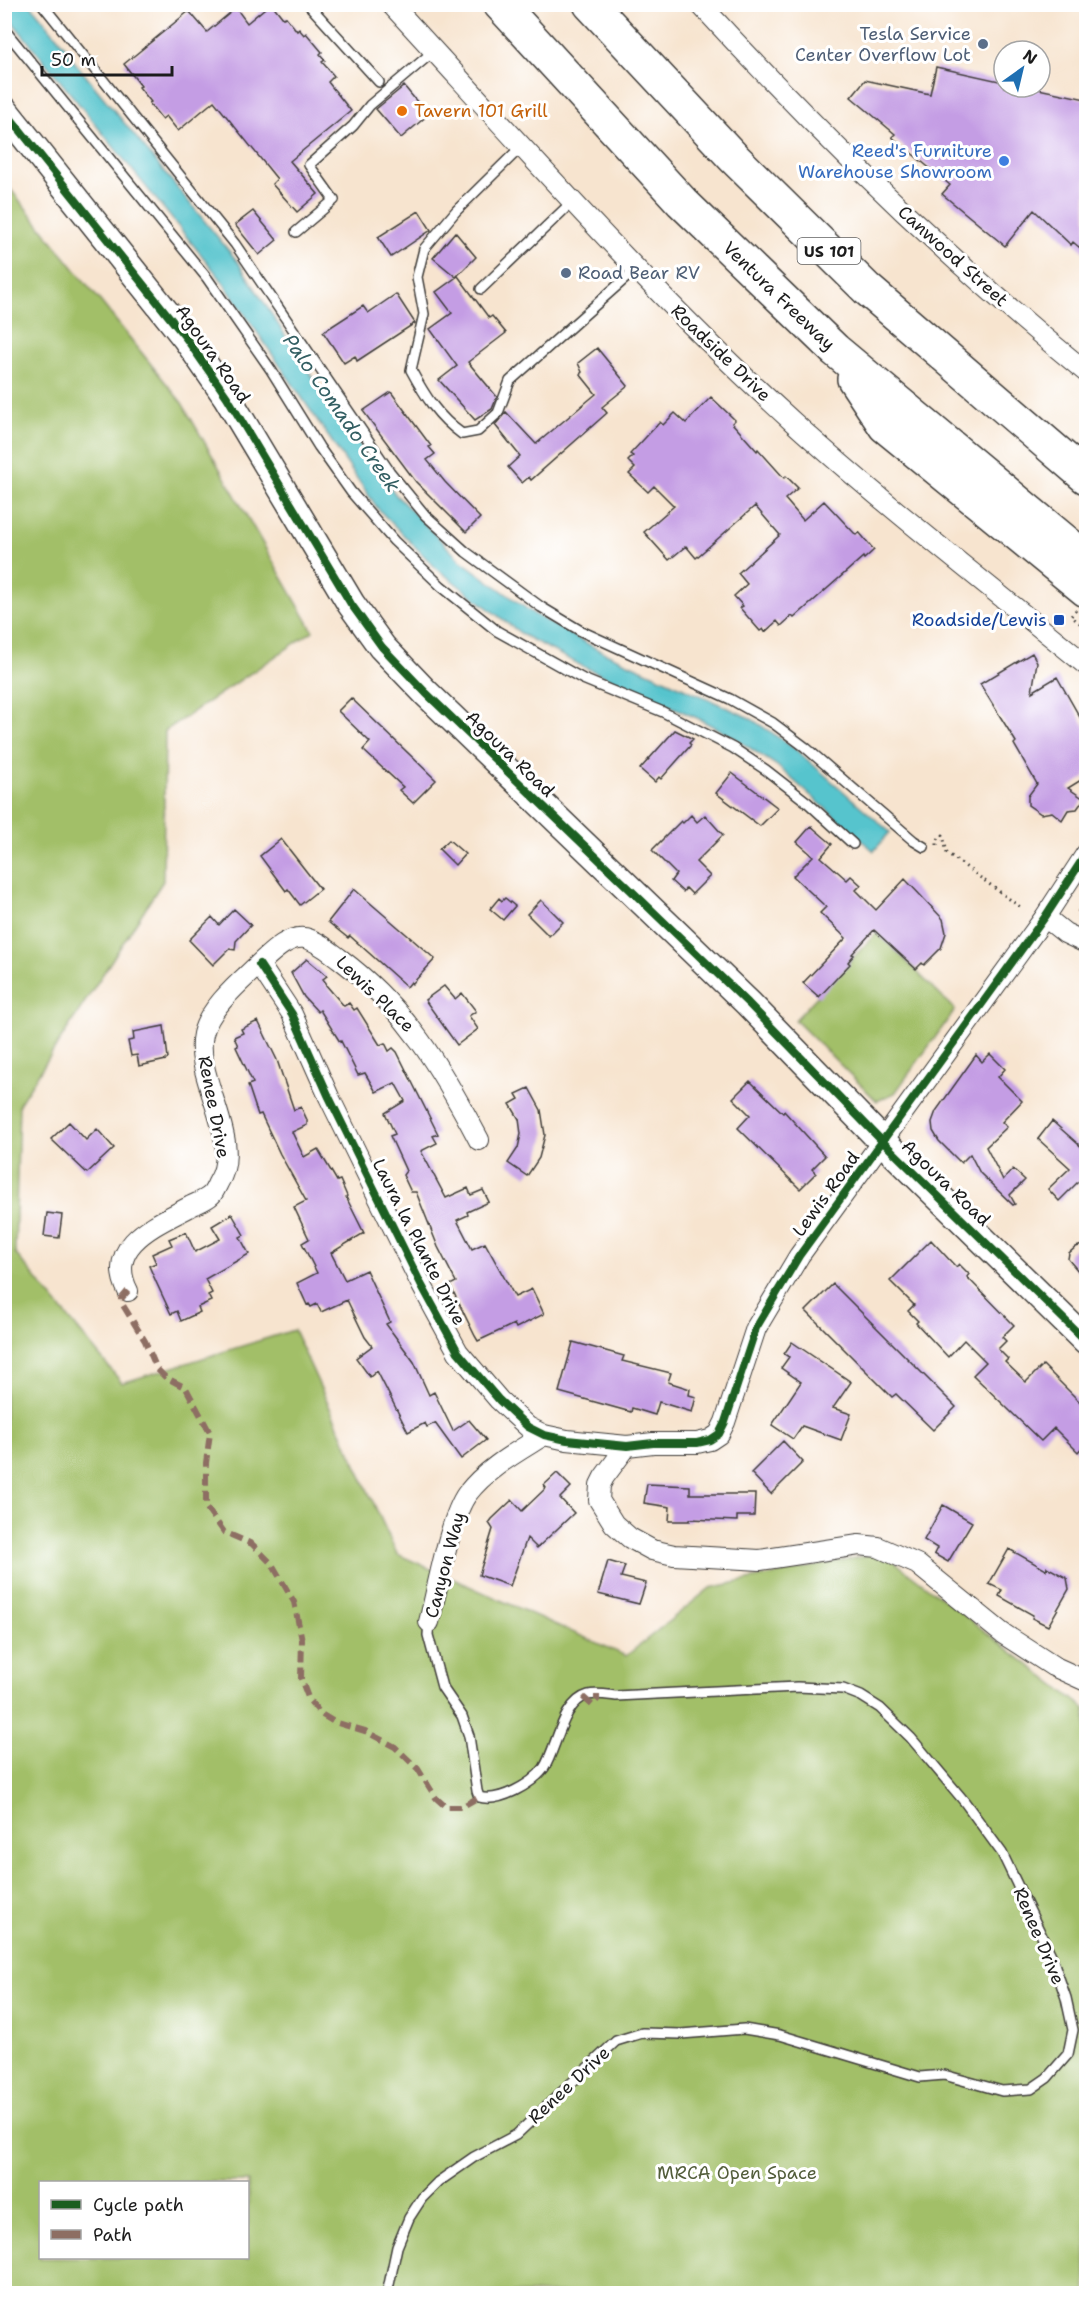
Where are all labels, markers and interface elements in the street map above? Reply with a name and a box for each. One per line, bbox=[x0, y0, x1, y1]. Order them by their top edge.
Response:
place label: Tesla Service Center Overflow Lot bbox=[795, 22, 971, 67]
marker: Tesla Service Center Overflow Lot bbox=[976, 37, 990, 51]
scale bar bbox=[42, 39, 172, 77]
north arrow bbox=[992, 39, 1052, 99]
text: N bbox=[1019, 45, 1041, 69]
text: 50 m bbox=[51, 48, 96, 72]
place label: Tavern 101 Grill bbox=[414, 99, 548, 123]
marker: Tavern 101 Grill bbox=[395, 104, 409, 118]
place label: Reed's Furniture Warehouse Showroom bbox=[798, 139, 992, 184]
marker: Reed's Furniture Warehouse Showroom bbox=[997, 154, 1011, 168]
street label: Canwood Street bbox=[893, 200, 1013, 312]
street label: Ventura Freeway bbox=[718, 236, 840, 356]
road number: US 101 bbox=[798, 238, 860, 264]
place label: Road Bear RV bbox=[578, 261, 700, 285]
marker: Road Bear RV bbox=[559, 266, 573, 280]
street label: Roadside Drive bbox=[666, 299, 776, 407]
street label: Agoura Road bbox=[170, 300, 256, 408]
water label: Palo Comado Creek bbox=[277, 329, 407, 498]
place label: Roadside/Lewis bbox=[912, 608, 1047, 632]
marker: Roadside/Lewis bbox=[1052, 613, 1066, 627]
street label: Agoura Road bbox=[460, 705, 560, 803]
street label: Lewis Place bbox=[330, 950, 420, 1038]
street label: Renee Drive bbox=[192, 1054, 236, 1160]
street label: Agoura Road bbox=[896, 1134, 996, 1232]
street label: Lewis Road bbox=[787, 1147, 865, 1241]
street label: Laura la Plante Drive bbox=[367, 1155, 471, 1329]
street label: Canyon Way bbox=[419, 1509, 471, 1621]
street label: Renee Drive bbox=[1008, 1884, 1070, 1988]
street label: Renee Drive bbox=[523, 2041, 615, 2129]
park label: MRCA Open Space bbox=[657, 2161, 817, 2185]
legend bbox=[39, 2181, 249, 2259]
text: Cycle path bbox=[93, 2193, 184, 2217]
text: Path bbox=[93, 2223, 132, 2247]

